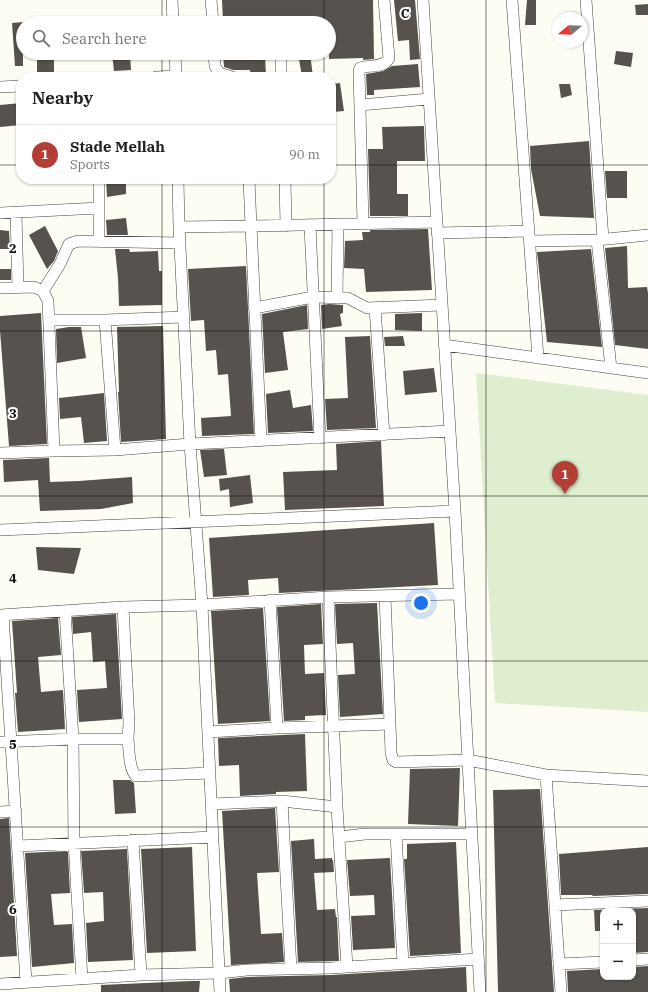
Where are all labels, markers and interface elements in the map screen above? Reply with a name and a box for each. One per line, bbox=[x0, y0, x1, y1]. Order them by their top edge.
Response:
text: C bbox=[401, 5, 410, 22]
north arrow bbox=[552, 12, 588, 48]
search box bbox=[16, 16, 336, 60]
icon: search bbox=[30, 27, 52, 49]
text: Search here bbox=[62, 29, 147, 48]
text: Nearby bbox=[32, 87, 93, 109]
text: Stade Mellah bbox=[70, 137, 165, 156]
text: 1 bbox=[41, 146, 49, 163]
text: 90 m bbox=[289, 146, 320, 163]
text: Sports bbox=[70, 156, 110, 173]
text: 2 bbox=[9, 240, 17, 257]
text: 3 bbox=[9, 405, 17, 422]
pin: 1 bbox=[552, 461, 578, 494]
text: 4 bbox=[9, 570, 17, 587]
your location bbox=[411, 593, 431, 613]
text: 5 bbox=[9, 736, 17, 753]
text: 6 bbox=[9, 901, 17, 918]
map controls bbox=[600, 908, 636, 980]
button: + bbox=[600, 908, 636, 944]
button: − bbox=[600, 944, 636, 980]

